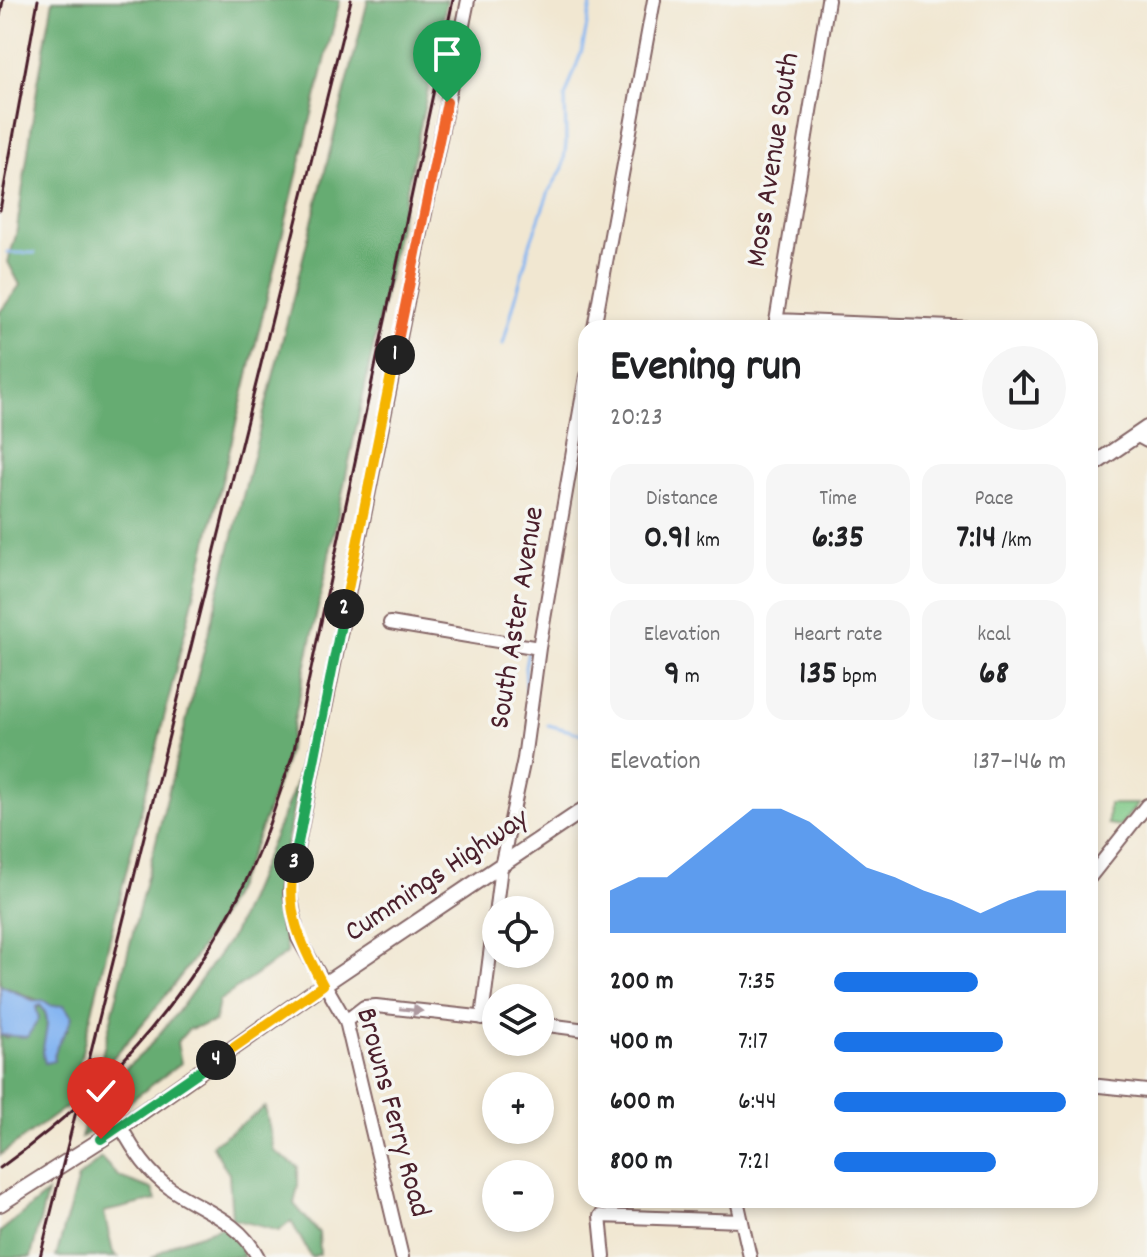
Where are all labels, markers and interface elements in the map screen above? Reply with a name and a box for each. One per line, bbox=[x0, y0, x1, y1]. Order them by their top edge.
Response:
pin bbox=[413, 20, 481, 102]
icon: arrive bbox=[425, 32, 469, 76]
street label: Moss Avenue South bbox=[737, 50, 813, 270]
pin: 1 bbox=[375, 335, 415, 375]
text: Evening run bbox=[610, 338, 801, 401]
text: 1 bbox=[393, 339, 397, 370]
button: share bbox=[982, 346, 1066, 430]
text: 20:23 bbox=[610, 400, 663, 437]
text: Distance bbox=[646, 484, 718, 515]
text: Time bbox=[819, 484, 857, 515]
text: Pace bbox=[975, 484, 1013, 515]
street label: South Aster Avenue bbox=[480, 504, 558, 732]
text: 0.91 bbox=[644, 515, 691, 564]
text: 6:35 bbox=[811, 515, 865, 564]
text: 7:14 bbox=[956, 515, 996, 564]
text: km bbox=[691, 526, 720, 557]
text: /km bbox=[996, 526, 1032, 557]
pin: 2 bbox=[324, 589, 364, 629]
text: 2 bbox=[339, 593, 349, 624]
text: Elevation bbox=[644, 620, 720, 651]
text: Heart rate bbox=[794, 620, 882, 651]
text: kcal bbox=[977, 620, 1011, 651]
text: 9 bbox=[664, 651, 680, 700]
text: 135 bbox=[799, 651, 837, 700]
text: 68 bbox=[979, 651, 1009, 700]
text: m bbox=[680, 662, 700, 693]
text: bpm bbox=[837, 662, 877, 693]
text: Elevation bbox=[610, 744, 700, 781]
text: 137–146 m bbox=[973, 744, 1066, 781]
street label: Cummings Highway bbox=[337, 799, 540, 955]
pin: 3 bbox=[274, 843, 314, 883]
text: 3 bbox=[289, 847, 299, 878]
map controls bbox=[482, 896, 554, 1232]
button: locate bbox=[482, 896, 554, 968]
text: 200 m bbox=[610, 964, 674, 1001]
text: 7:35 bbox=[738, 964, 776, 1001]
button: layers bbox=[482, 984, 554, 1056]
street label: Browns Ferry Road bbox=[342, 1003, 440, 1223]
one-way arrow bbox=[399, 1003, 424, 1016]
text: 400 m bbox=[610, 1024, 673, 1061]
text: 7:17 bbox=[738, 1024, 768, 1061]
pin: 4 bbox=[196, 1040, 236, 1080]
text: 4 bbox=[211, 1044, 221, 1075]
pin bbox=[67, 1057, 135, 1139]
icon: check bbox=[79, 1069, 123, 1113]
button: + bbox=[482, 1072, 554, 1144]
text: 600 m bbox=[610, 1084, 675, 1121]
text: 6:44 bbox=[738, 1084, 777, 1121]
text: 800 m bbox=[610, 1144, 673, 1181]
text: 7:21 bbox=[738, 1144, 769, 1181]
button: − bbox=[482, 1160, 554, 1232]

